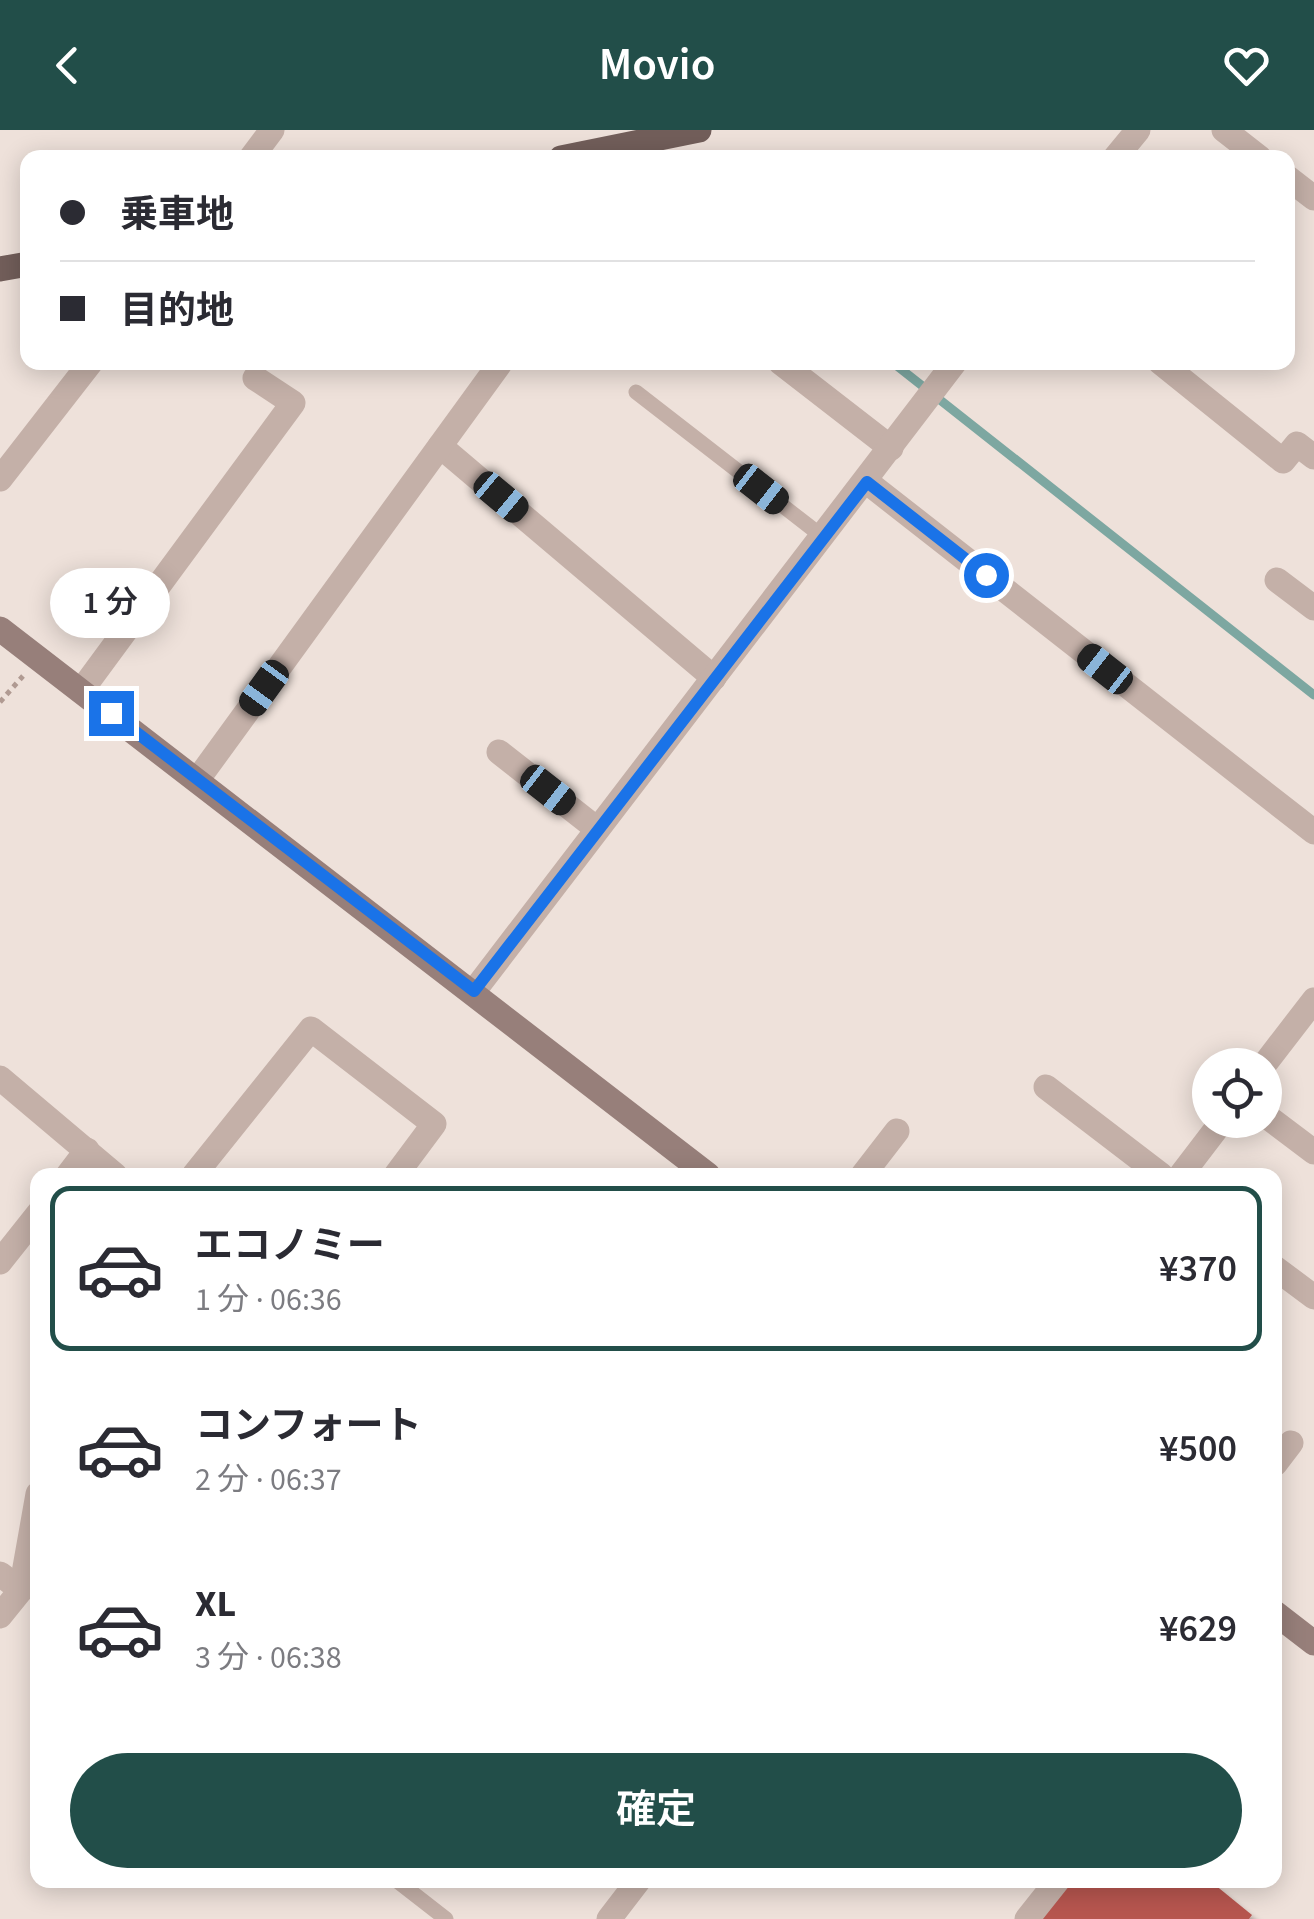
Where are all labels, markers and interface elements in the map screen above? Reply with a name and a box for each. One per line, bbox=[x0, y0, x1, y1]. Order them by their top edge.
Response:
text: Movio bbox=[599, 33, 715, 97]
icon: back bbox=[40, 38, 95, 93]
icon: heart bbox=[1219, 38, 1274, 93]
text: 乗車地 bbox=[120, 188, 234, 242]
text: 目的地 bbox=[120, 284, 234, 338]
car bbox=[728, 459, 794, 519]
car bbox=[468, 466, 534, 528]
route start bbox=[964, 553, 1009, 598]
callout: 1 分 bbox=[51, 568, 171, 638]
text: 1 分 bbox=[83, 580, 137, 626]
car bbox=[1072, 639, 1138, 699]
car bbox=[234, 655, 294, 721]
route end bbox=[89, 691, 134, 736]
car bbox=[515, 760, 581, 820]
map controls bbox=[1192, 1048, 1282, 1138]
button: locate bbox=[1192, 1048, 1282, 1138]
text: エコノミー bbox=[195, 1219, 385, 1273]
icon: car bbox=[75, 1224, 165, 1314]
text: ¥370 bbox=[1159, 1242, 1237, 1296]
text: 1 分 · 06:36 bbox=[195, 1277, 342, 1323]
text: コンフォート bbox=[195, 1399, 422, 1453]
icon: car bbox=[75, 1404, 165, 1494]
text: ¥500 bbox=[1159, 1422, 1237, 1476]
text: 2 分 · 06:37 bbox=[195, 1457, 342, 1503]
text: XL bbox=[195, 1577, 236, 1631]
icon: car bbox=[75, 1584, 165, 1674]
text: ¥629 bbox=[1159, 1602, 1237, 1656]
text: 3 分 · 06:38 bbox=[195, 1635, 342, 1681]
button: 確定 bbox=[70, 1753, 1242, 1868]

